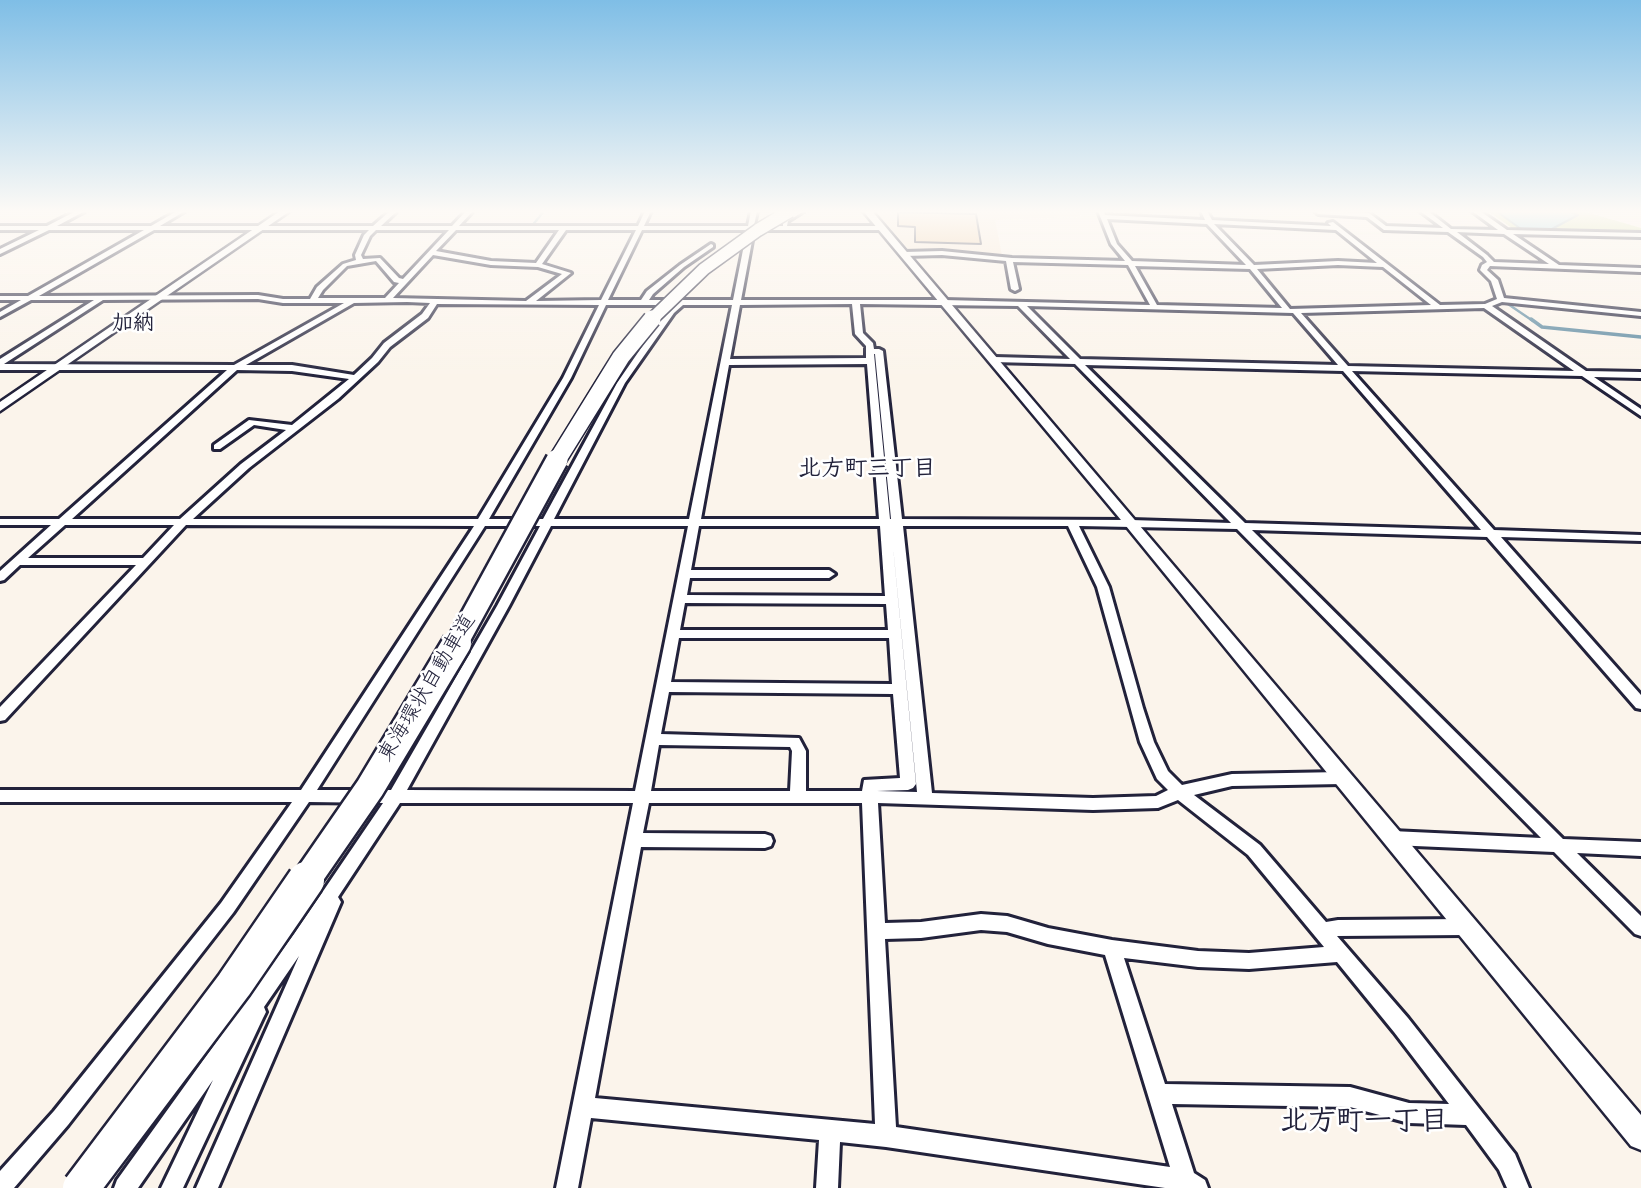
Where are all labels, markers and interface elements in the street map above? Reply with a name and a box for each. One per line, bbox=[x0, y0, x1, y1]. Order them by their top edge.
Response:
district label: 加納 bbox=[112, 313, 154, 339]
district label: 北方町三丁目 bbox=[798, 457, 936, 485]
street label: 東海環状自動車道 bbox=[375, 611, 483, 767]
district label: 北方町一丁目 bbox=[1280, 1108, 1448, 1142]

